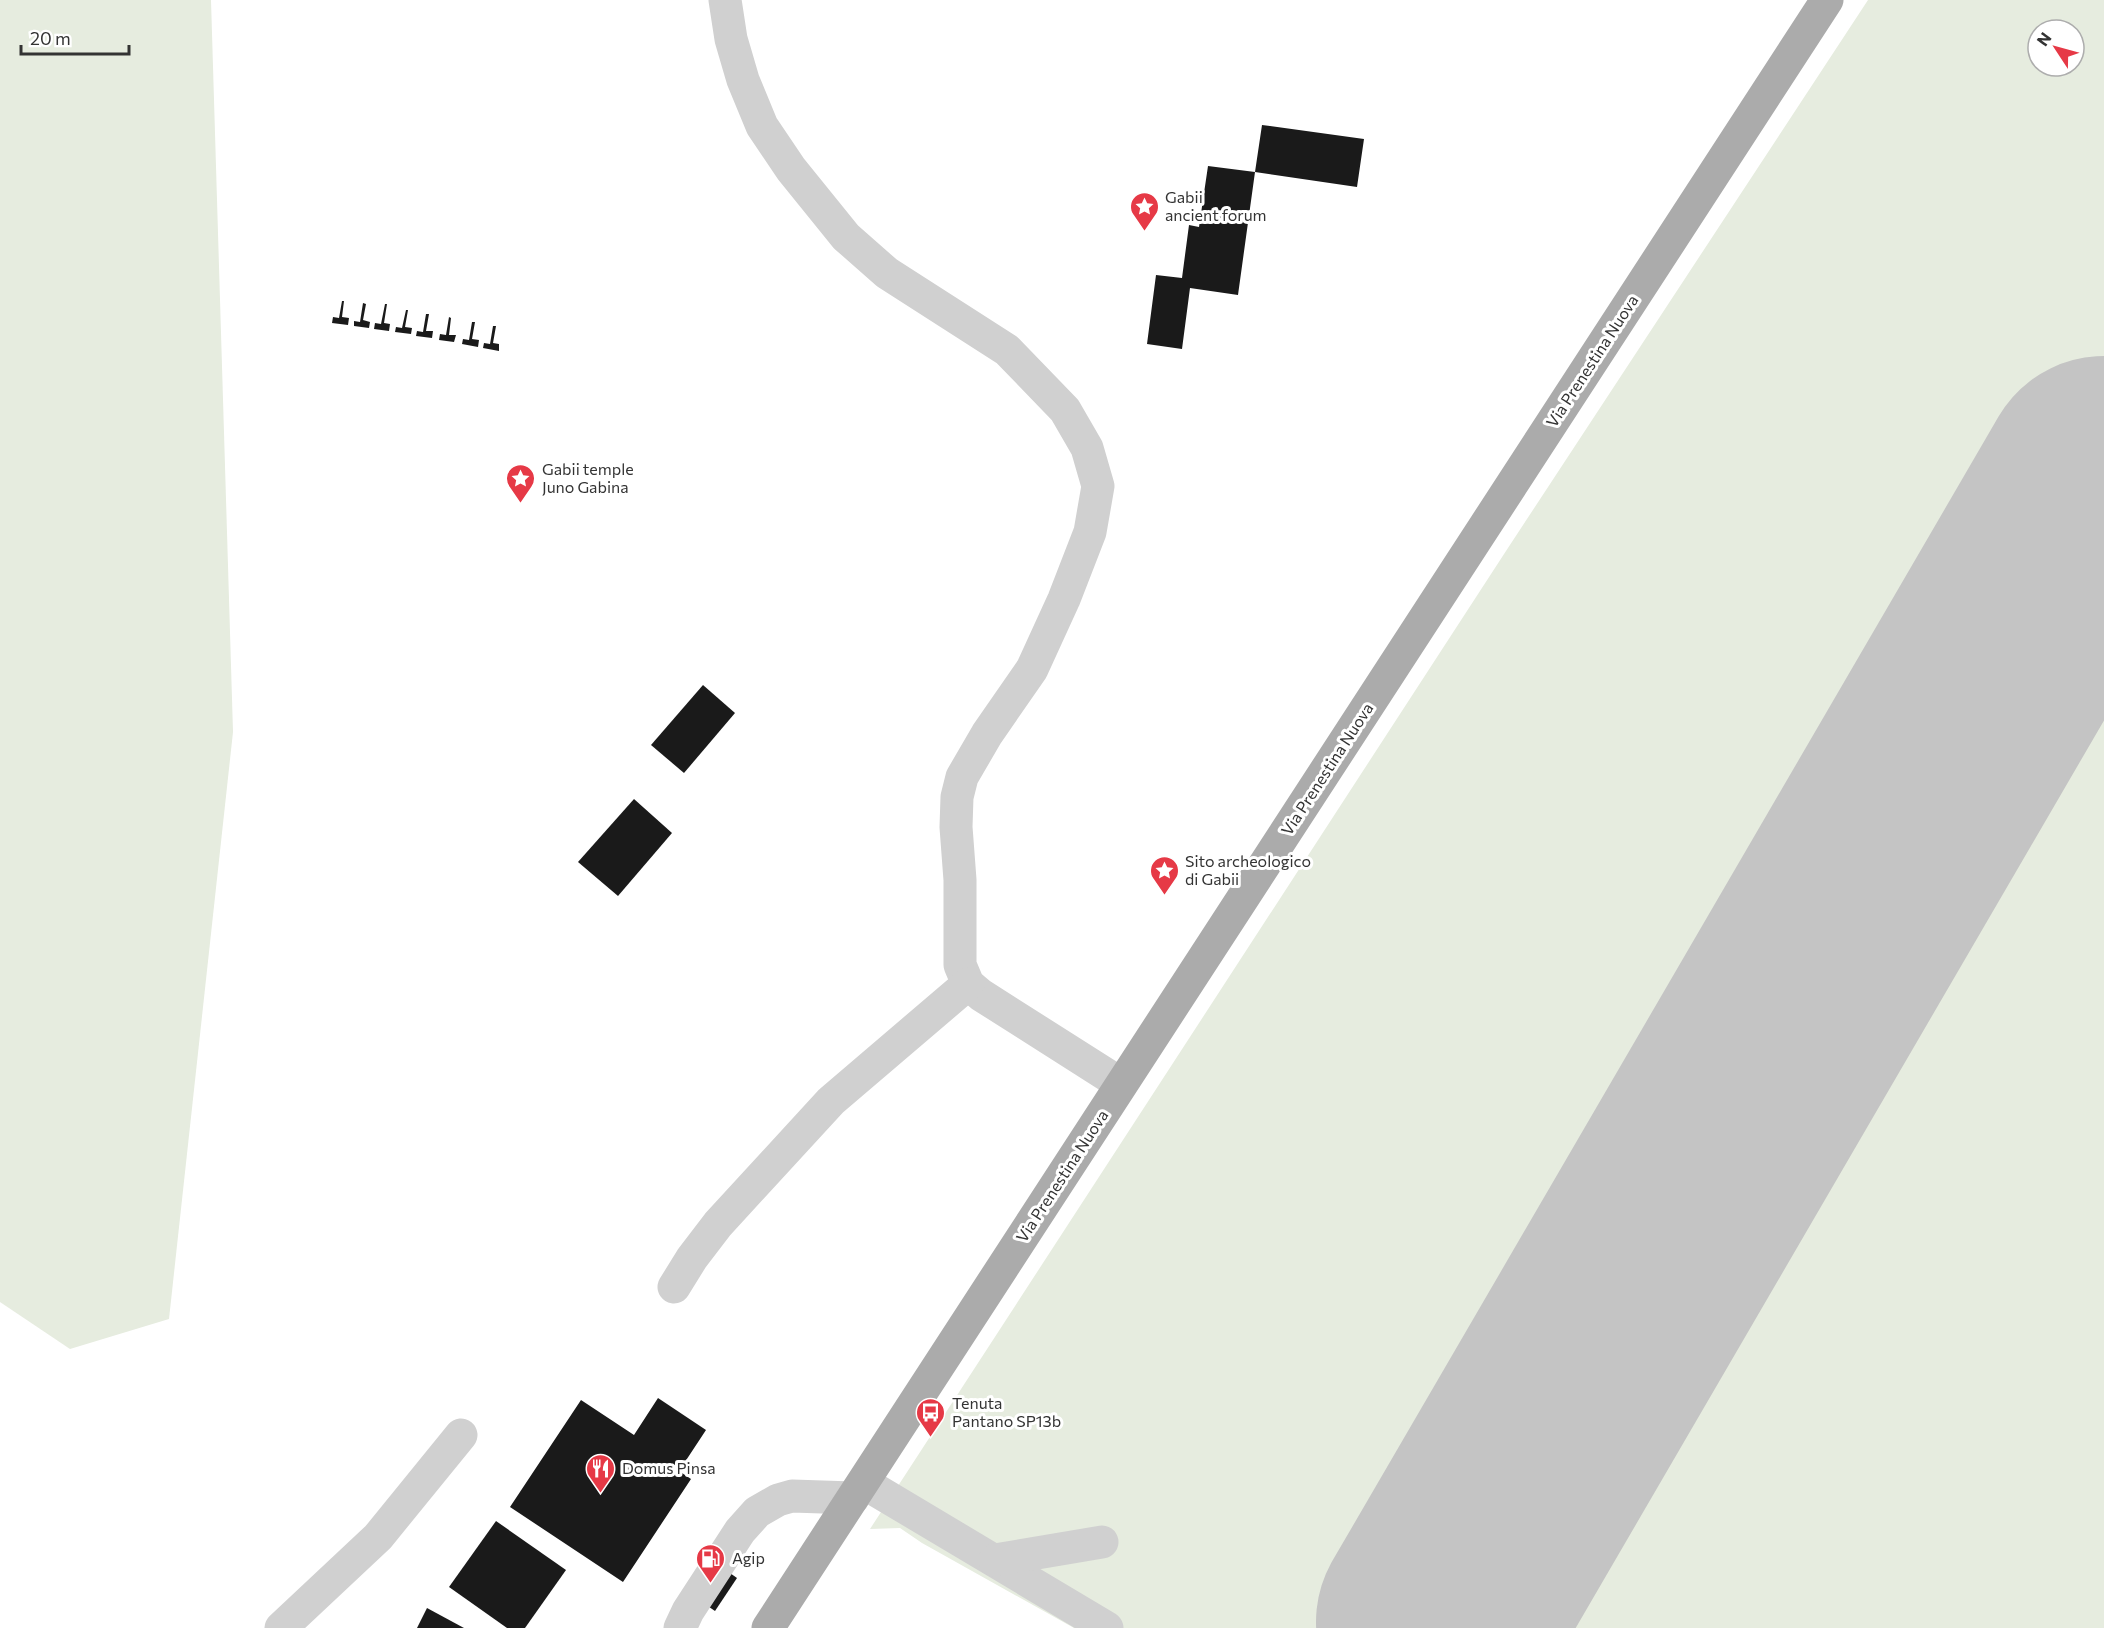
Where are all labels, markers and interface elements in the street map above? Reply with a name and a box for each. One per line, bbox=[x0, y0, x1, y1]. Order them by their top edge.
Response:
scale bar bbox=[21, 18, 129, 56]
north arrow bbox=[2026, 18, 2086, 78]
text: 20 m bbox=[30, 27, 71, 49]
text: N bbox=[2032, 28, 2055, 49]
place label: Gabii ancient forum bbox=[1165, 187, 1267, 224]
place icon: Gabii ancient forum bbox=[1128, 190, 1160, 232]
street label: Via Prenestina Nuova bbox=[1542, 291, 1641, 430]
place label: Gabii temple Juno Gabina bbox=[542, 459, 634, 496]
place icon: Gabii temple Juno Gabina bbox=[505, 462, 537, 504]
street label: Via Prenestina Nuova bbox=[1277, 699, 1376, 838]
place label: Sito archeologico di Gabii bbox=[1185, 851, 1311, 888]
place icon: Sito archeologico di Gabii bbox=[1148, 854, 1180, 896]
street label: Via Prenestina Nuova bbox=[1012, 1106, 1111, 1245]
place label: Tenuta Pantano SP13b bbox=[952, 1393, 1061, 1430]
bus stop icon: Tenuta Pantano SP13b bbox=[915, 1396, 947, 1438]
restaurant icon: Domus Pinsa bbox=[585, 1452, 617, 1494]
place label: Domus Pinsa bbox=[622, 1458, 716, 1477]
fuel station icon: Agip bbox=[695, 1542, 727, 1584]
place label: Agip bbox=[732, 1548, 765, 1567]

